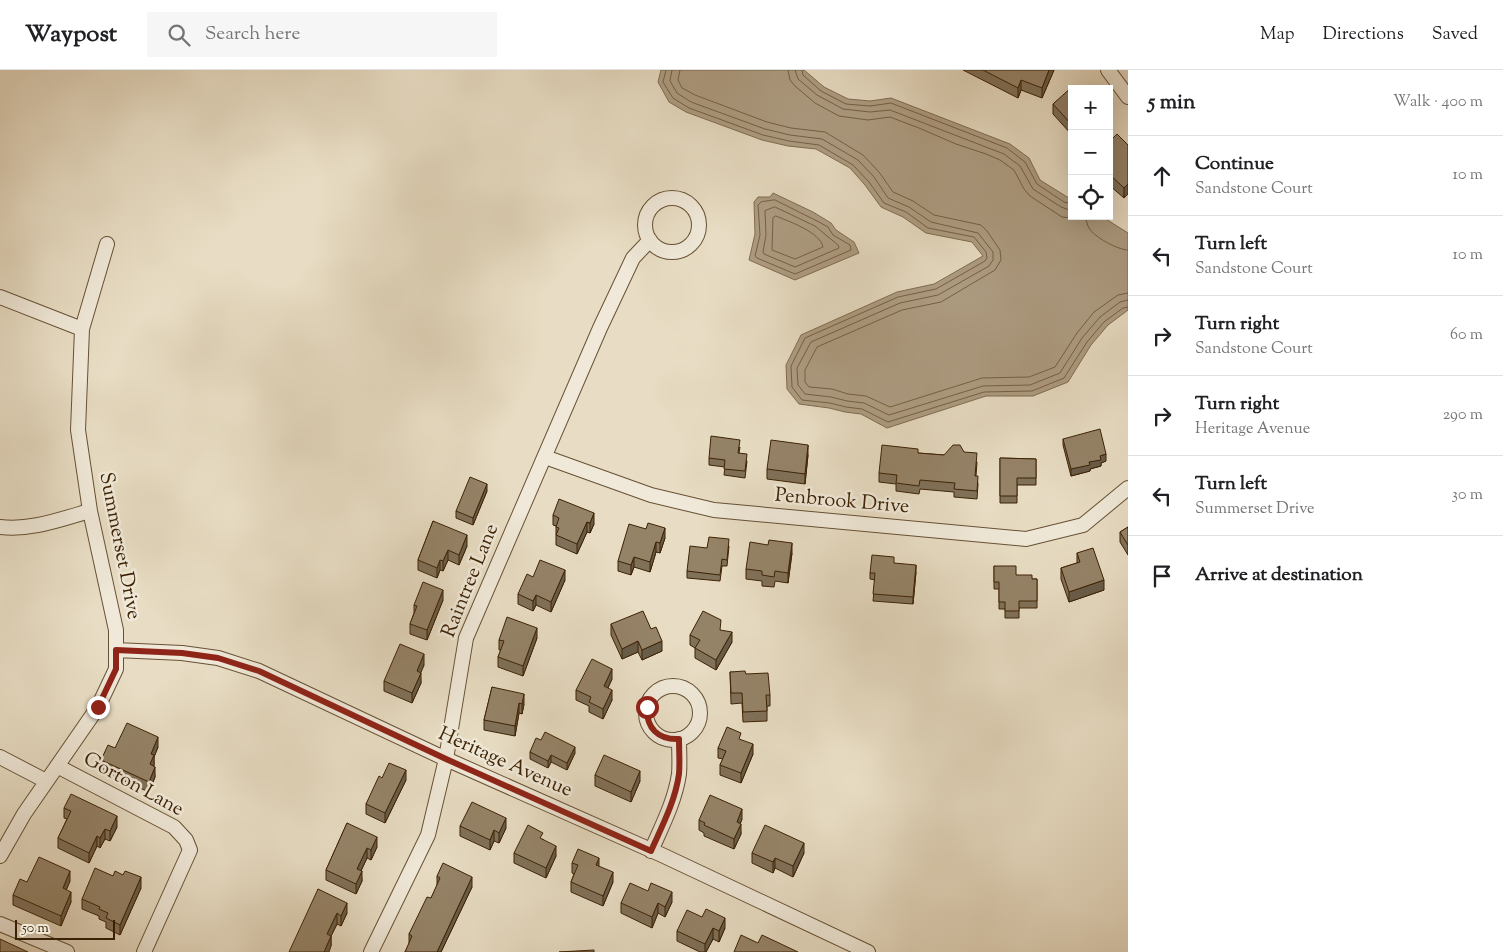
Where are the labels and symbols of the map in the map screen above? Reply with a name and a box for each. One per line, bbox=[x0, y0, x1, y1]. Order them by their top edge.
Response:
street label: Summerset Drive bbox=[91, 470, 147, 622]
street label: Penbrook Drive bbox=[774, 482, 910, 522]
street label: Raintree Lane bbox=[435, 520, 507, 642]
route end bbox=[87, 696, 110, 719]
route start bbox=[636, 696, 659, 719]
street label: Heritage Avenue bbox=[433, 720, 577, 806]
street label: Gorton Lane bbox=[77, 745, 189, 825]
scale bar bbox=[15, 917, 115, 940]

